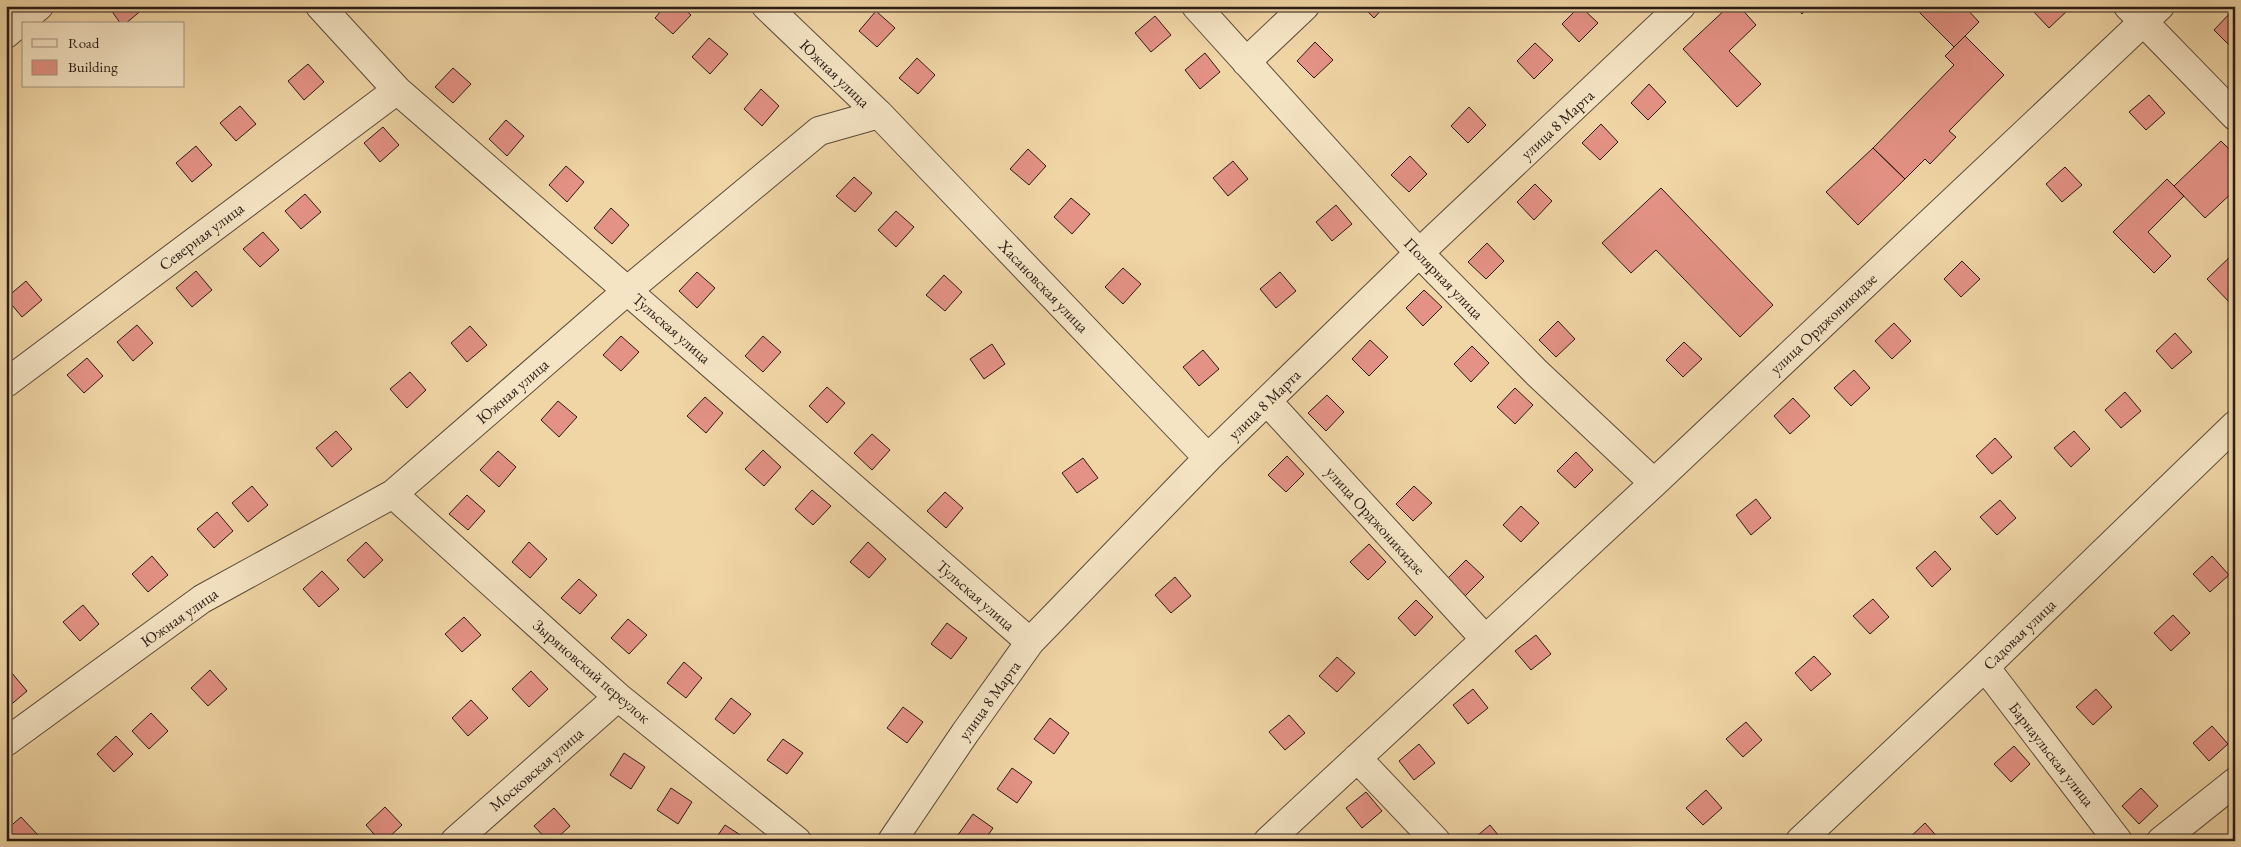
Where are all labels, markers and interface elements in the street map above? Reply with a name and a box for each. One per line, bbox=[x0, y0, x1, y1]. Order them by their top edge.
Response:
legend bbox=[22, 22, 185, 88]
text: Road bbox=[68, 33, 100, 52]
street label: Южная улица bbox=[795, 35, 875, 113]
text: Building bbox=[68, 57, 118, 76]
street label: улица 8 Марта bbox=[1516, 84, 1599, 164]
street label: Северная улица bbox=[155, 197, 249, 275]
street label: Полярная улица bbox=[1399, 233, 1489, 324]
street label: Хасановская улица bbox=[993, 235, 1094, 338]
street label: улица Орджоникидзе bbox=[1765, 268, 1881, 379]
street label: Тульская улица bbox=[628, 288, 716, 369]
street label: Южная улица bbox=[471, 353, 554, 429]
street label: улица 8 Марта bbox=[1224, 364, 1306, 444]
street label: улица Орджоникидзе bbox=[1321, 462, 1430, 579]
street label: Тульская улица bbox=[932, 555, 1020, 636]
street label: Южная улица bbox=[136, 583, 223, 652]
street label: Садовая улица bbox=[1978, 594, 2061, 675]
street label: Зыряновский переулок bbox=[529, 615, 655, 728]
street label: улица 8 Марта bbox=[954, 656, 1026, 744]
street label: Барнаульская улица bbox=[2004, 698, 2099, 811]
street label: Московская улица bbox=[485, 722, 588, 816]

